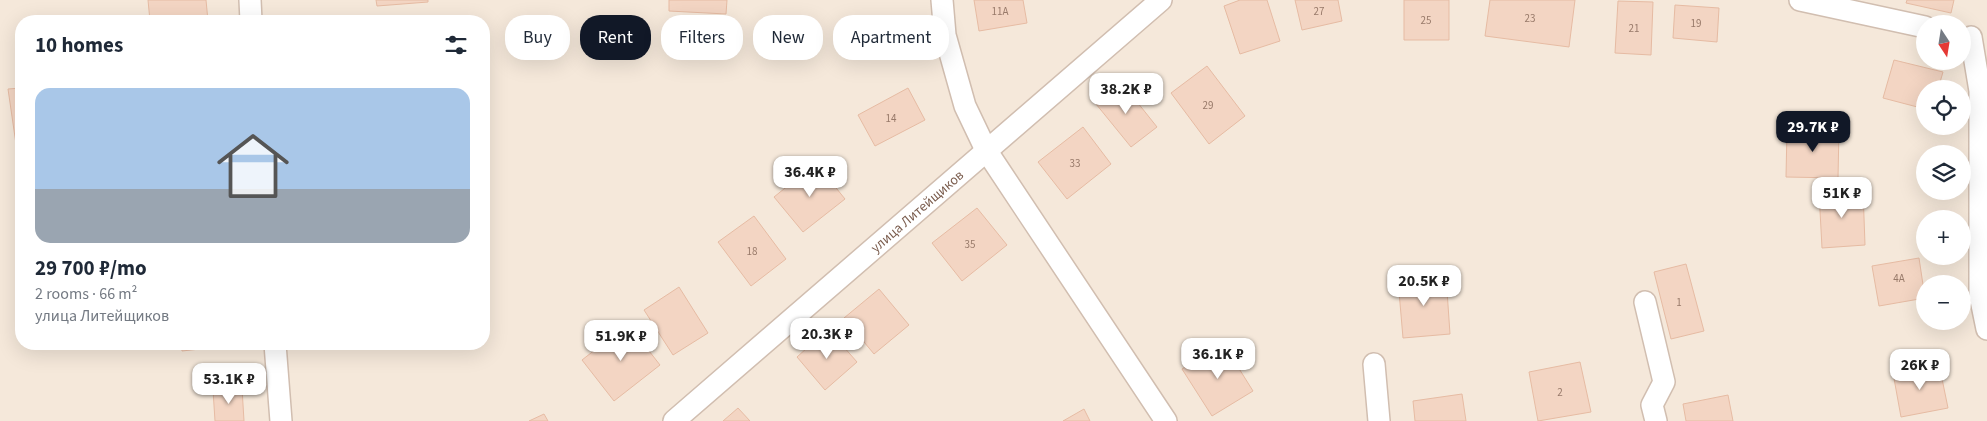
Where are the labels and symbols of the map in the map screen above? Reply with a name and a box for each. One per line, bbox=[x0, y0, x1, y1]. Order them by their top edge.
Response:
house number: 11А bbox=[992, 4, 1008, 19]
house number: 27 bbox=[1314, 4, 1324, 19]
house number: 23 bbox=[1525, 11, 1535, 26]
house number: 25 bbox=[1421, 13, 1431, 28]
north arrow bbox=[1916, 15, 1971, 70]
house number: 19 bbox=[1691, 16, 1701, 31]
house number: 21 bbox=[1629, 21, 1639, 36]
pin: 38.2K ₽ bbox=[1080, 72, 1172, 115]
house number: 29 bbox=[1203, 98, 1213, 113]
pin: 29.7K ₽ bbox=[1767, 110, 1859, 153]
house number: 14 bbox=[886, 111, 897, 126]
pin: 36.4K ₽ bbox=[764, 156, 856, 198]
house number: 33 bbox=[1070, 156, 1080, 171]
street label: улица Литейщиков bbox=[867, 166, 968, 258]
pin: 51K ₽ bbox=[1807, 176, 1877, 219]
house number: 35 bbox=[965, 237, 975, 252]
house number: 18 bbox=[747, 244, 758, 259]
pin: 20.5K ₽ bbox=[1378, 264, 1470, 307]
house number: 4А bbox=[1893, 271, 1905, 286]
house number: 1 bbox=[1676, 295, 1682, 310]
pin: 20.3K ₽ bbox=[781, 318, 873, 360]
pin: 51.9K ₽ bbox=[575, 320, 667, 362]
pin: 36.1K ₽ bbox=[1172, 338, 1264, 380]
pin: 26K ₽ bbox=[1885, 348, 1955, 391]
pin: 53.1K ₽ bbox=[183, 362, 275, 405]
house number: 2 bbox=[1557, 385, 1563, 400]

